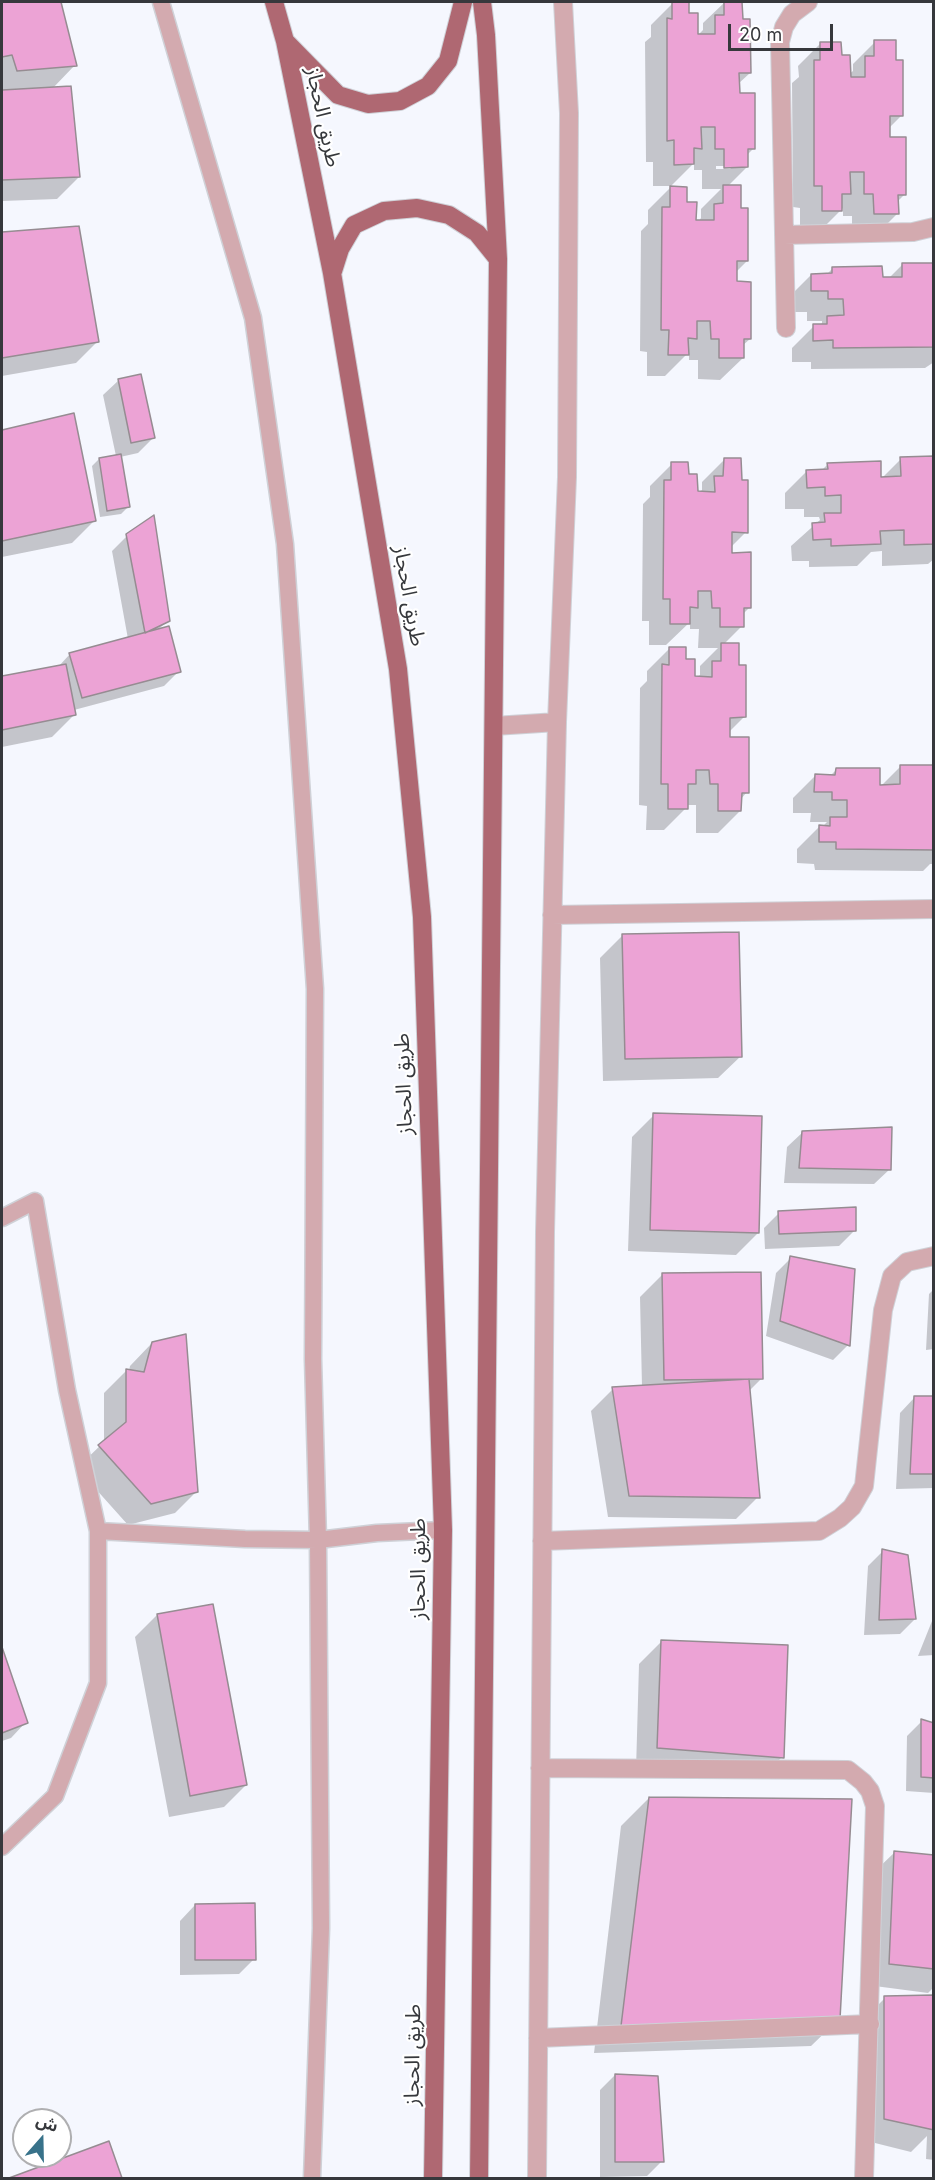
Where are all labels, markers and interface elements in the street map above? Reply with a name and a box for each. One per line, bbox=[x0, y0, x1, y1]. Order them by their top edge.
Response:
scale bar bbox=[731, 12, 836, 50]
text: 20 m bbox=[739, 24, 782, 45]
street label: طريق الحجاز bbox=[300, 64, 346, 170]
street label: طريق الحجاز bbox=[388, 544, 430, 648]
street label: طريق الحجاز bbox=[390, 1033, 418, 1135]
street label: طريق الحجاز bbox=[406, 1518, 432, 1620]
street label: طريق الحجاز bbox=[400, 2004, 426, 2106]
north arrow bbox=[12, 2108, 72, 2168]
text: ش bbox=[34, 2110, 61, 2136]

